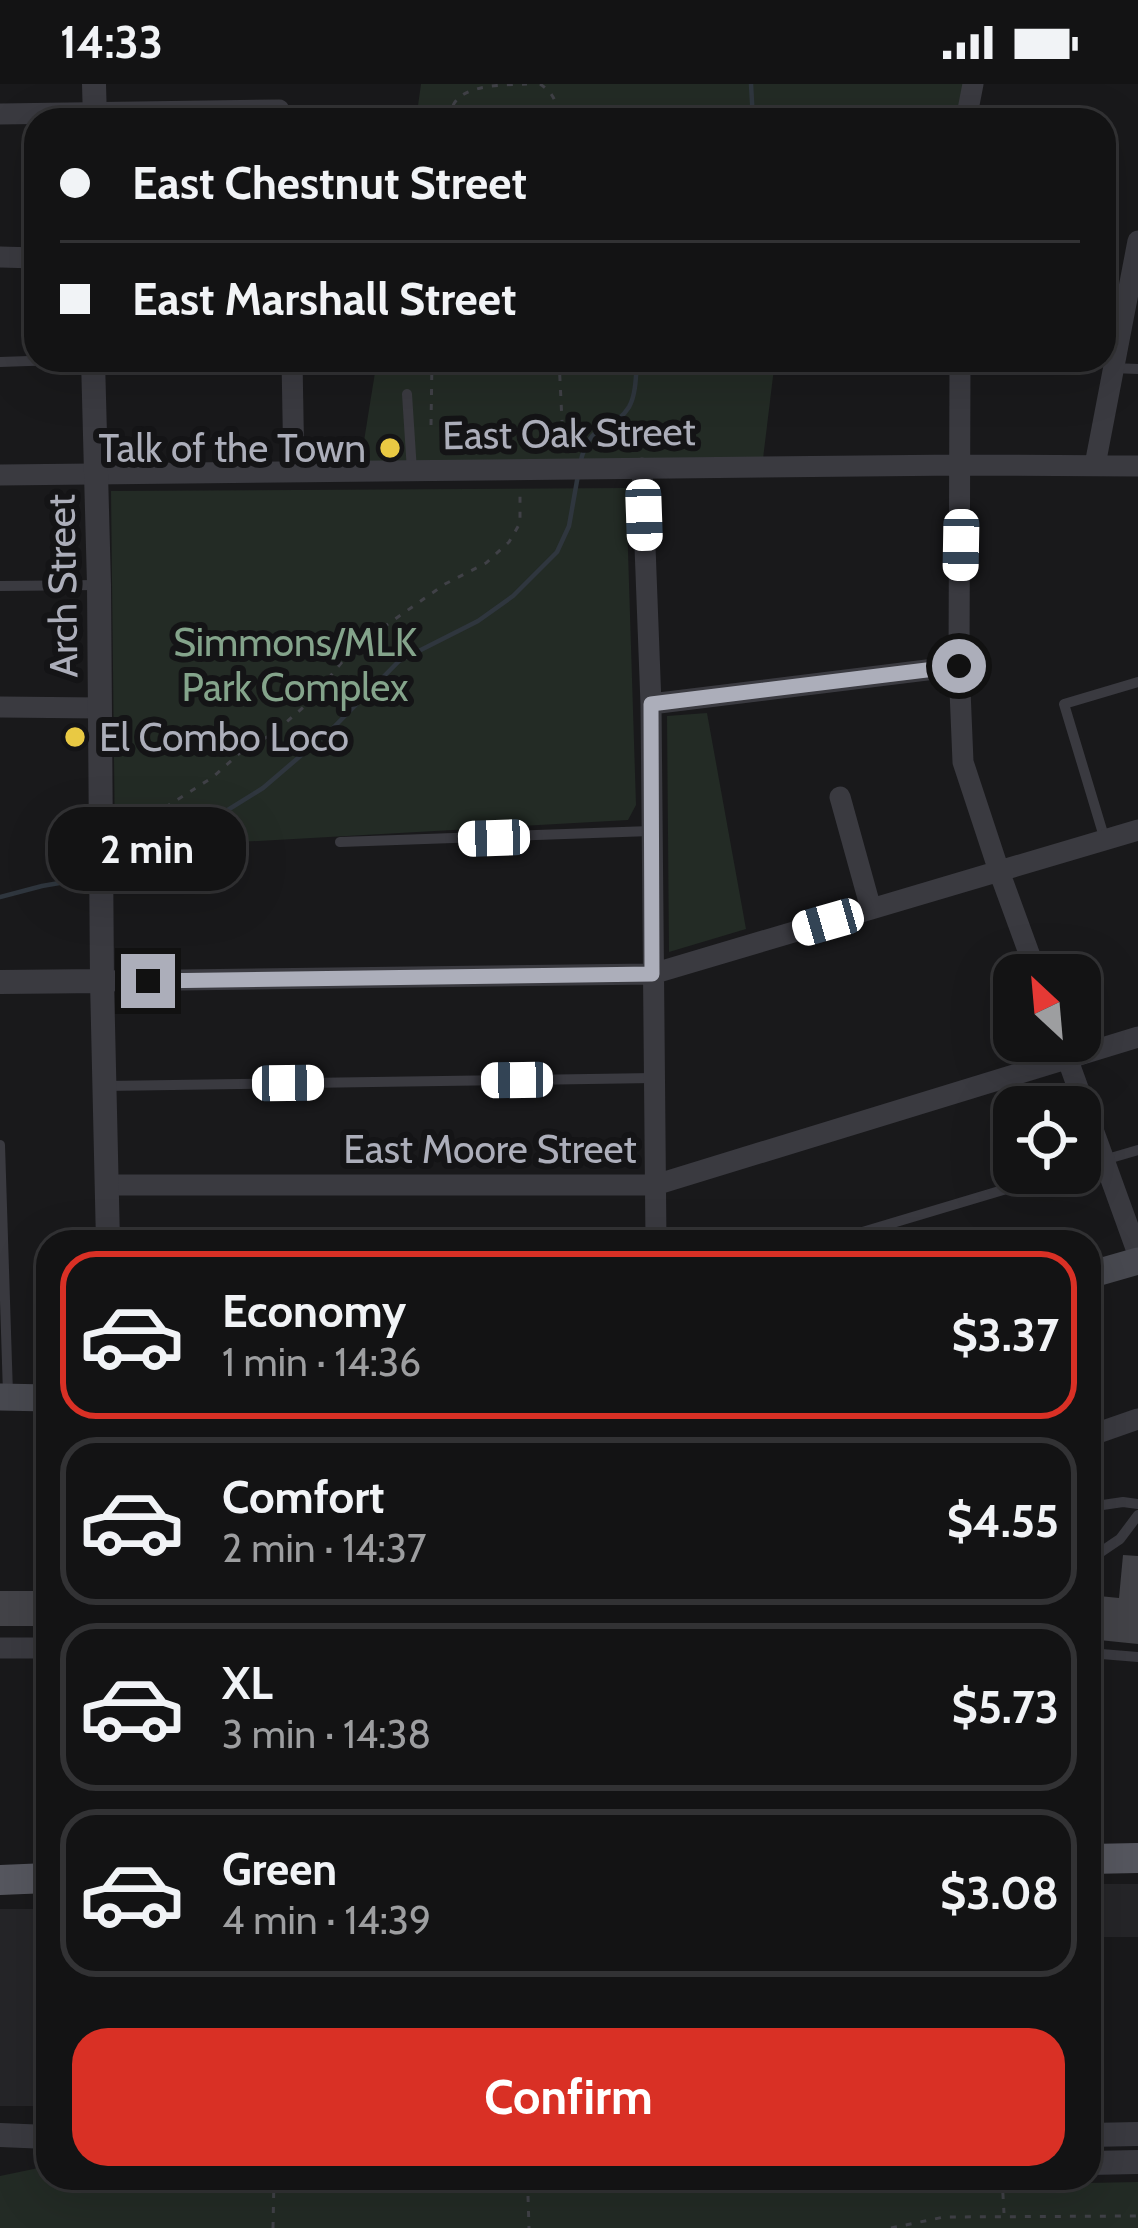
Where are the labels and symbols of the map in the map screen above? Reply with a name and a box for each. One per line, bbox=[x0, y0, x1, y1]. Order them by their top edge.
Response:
street label: East Oak Street bbox=[442, 407, 696, 459]
place label: Talk of the Town bbox=[98, 424, 366, 472]
marker: Talk of the Town bbox=[377, 435, 403, 461]
car bbox=[625, 478, 663, 552]
street label: Arch Street bbox=[36, 494, 88, 678]
car bbox=[942, 509, 980, 581]
park label: Simmons/MLK Park Complex bbox=[173, 618, 417, 711]
route start bbox=[932, 639, 986, 693]
place label: El Combo Loco bbox=[99, 713, 349, 761]
marker: El Combo Loco bbox=[62, 724, 88, 750]
callout: 2 min bbox=[49, 807, 247, 891]
car bbox=[457, 819, 531, 857]
car bbox=[788, 895, 868, 949]
route end bbox=[121, 954, 175, 1008]
north arrow bbox=[993, 954, 1101, 1062]
car bbox=[481, 1061, 553, 1099]
car bbox=[252, 1064, 324, 1102]
street label: East Moore Street bbox=[343, 1125, 637, 1173]

